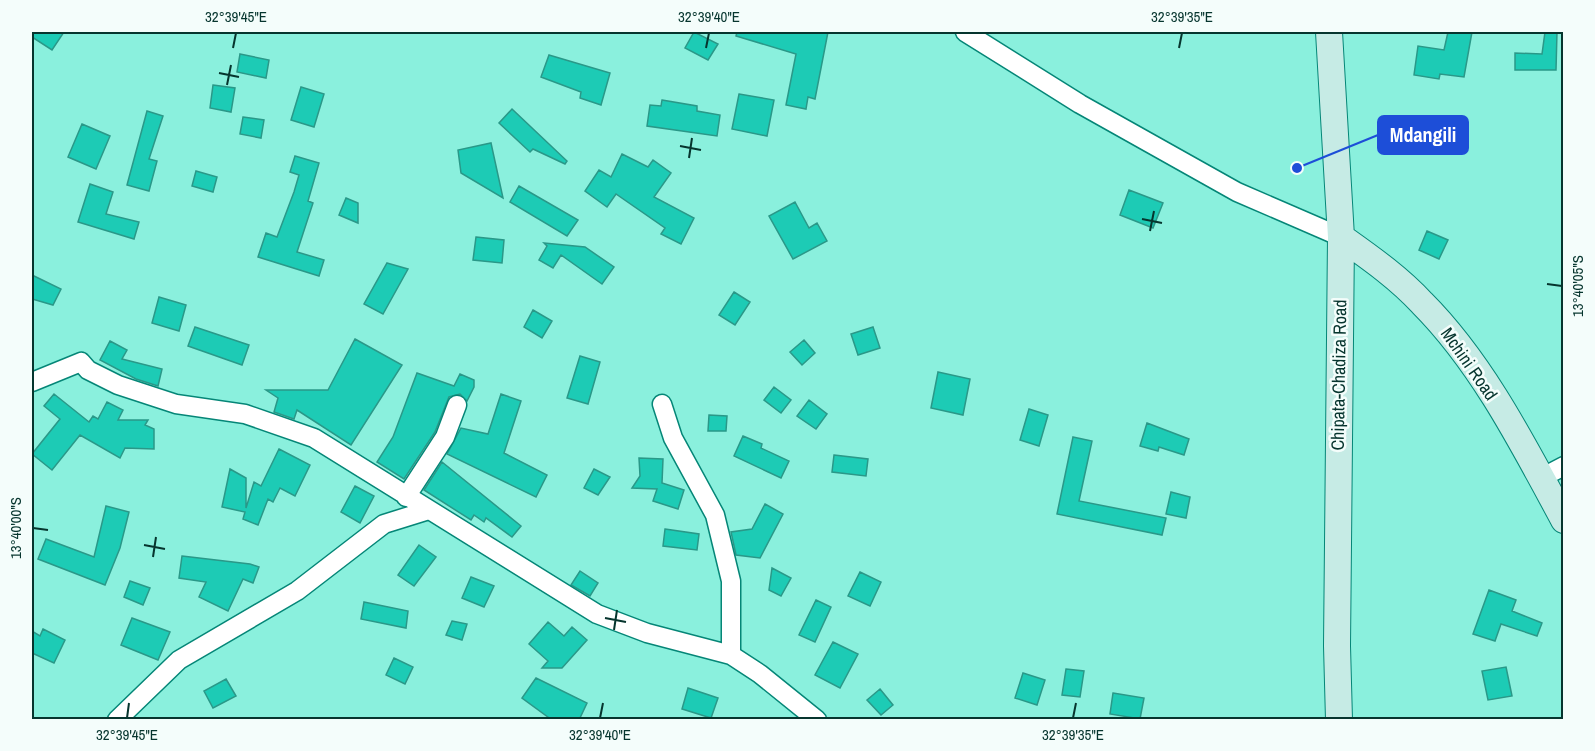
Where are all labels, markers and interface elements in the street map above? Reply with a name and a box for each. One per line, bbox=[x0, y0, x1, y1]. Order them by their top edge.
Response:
text: 32°39'45"E bbox=[205, 6, 267, 27]
text: 32°39'40"E bbox=[678, 6, 740, 27]
text: 32°39'35"E bbox=[1151, 6, 1213, 27]
callout: Mdangili bbox=[1378, 116, 1468, 154]
text: Mdangili bbox=[1390, 121, 1456, 148]
text: 13°40'05"S bbox=[1567, 255, 1588, 317]
street label: Chipata-Chadiza Road bbox=[1325, 299, 1352, 451]
street label: Mchini Road bbox=[1435, 322, 1504, 405]
text: 13°40'00"S bbox=[5, 497, 26, 559]
text: 32°39'45"E bbox=[96, 724, 158, 745]
text: 32°39'40"E bbox=[569, 724, 631, 745]
text: 32°39'35"E bbox=[1042, 724, 1104, 745]

